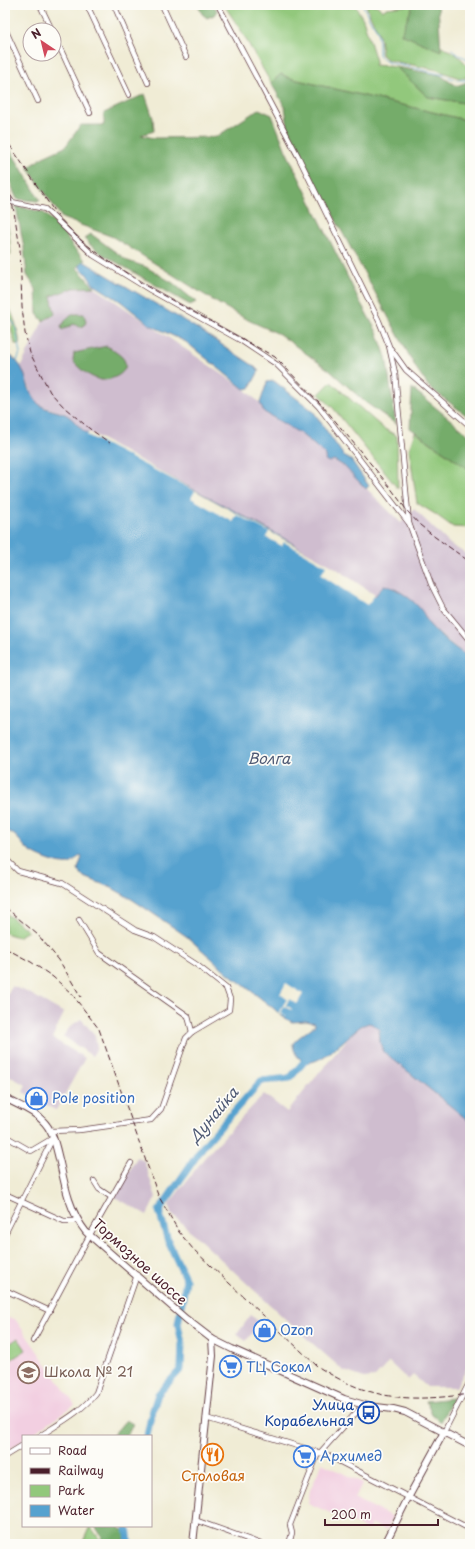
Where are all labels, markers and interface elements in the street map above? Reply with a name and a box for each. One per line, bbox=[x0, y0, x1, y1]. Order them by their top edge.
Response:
north arrow bbox=[22, 22, 62, 62]
text: N bbox=[28, 24, 45, 43]
water label: Волга bbox=[248, 746, 291, 769]
water label: Дунайка bbox=[181, 1081, 243, 1148]
shop icon: Pole position bbox=[23, 1085, 49, 1111]
place label: Pole position bbox=[52, 1087, 135, 1108]
street label: Тормозное шоссе bbox=[89, 1213, 192, 1310]
shop icon: Ozon bbox=[252, 1317, 278, 1343]
place label: Ozon bbox=[280, 1319, 313, 1340]
supermarket icon: ТЦ Сокол bbox=[218, 1354, 244, 1380]
place label: ТЦ Сокол bbox=[246, 1356, 312, 1377]
school or university icon: Школа № 21 bbox=[16, 1359, 42, 1385]
place label: Школа № 21 bbox=[44, 1361, 133, 1382]
place label: Улица Корабельная bbox=[264, 1394, 354, 1431]
bus stop icon: Улица Корабельная bbox=[356, 1400, 382, 1426]
legend bbox=[22, 1435, 152, 1527]
text: Road bbox=[58, 1441, 87, 1459]
restaurant icon: Столовая bbox=[200, 1441, 226, 1467]
supermarket icon: Архимед bbox=[291, 1443, 317, 1469]
place label: Архимед bbox=[320, 1445, 382, 1466]
text: Railway bbox=[58, 1461, 104, 1479]
place label: Столовая bbox=[181, 1465, 245, 1486]
text: Park bbox=[58, 1481, 85, 1499]
text: Water bbox=[58, 1501, 95, 1519]
scale bar bbox=[325, 1501, 438, 1527]
text: 200 m bbox=[331, 1505, 371, 1523]

